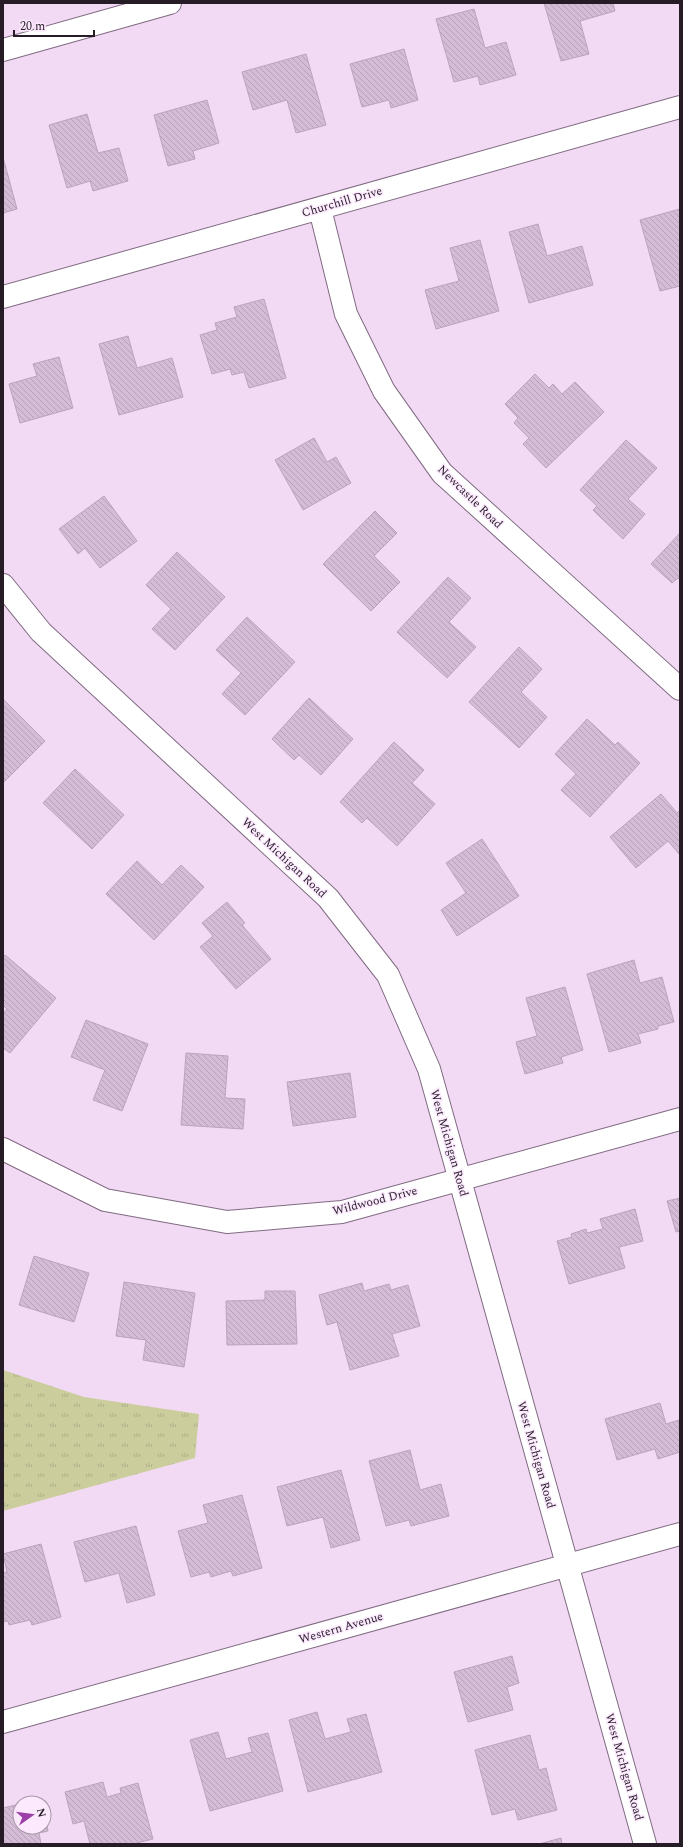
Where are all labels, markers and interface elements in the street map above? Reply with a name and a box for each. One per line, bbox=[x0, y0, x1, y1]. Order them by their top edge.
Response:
scale bar bbox=[14, 12, 94, 38]
text: 20 m bbox=[20, 17, 45, 36]
street label: Churchill Drive bbox=[299, 181, 385, 223]
street label: Newcastle Road bbox=[433, 461, 507, 533]
street label: West Michigan Road bbox=[237, 813, 331, 903]
street label: West Michigan Road bbox=[425, 1087, 473, 1199]
street label: Wildwood Drive bbox=[331, 1181, 420, 1221]
street label: West Michigan Road bbox=[512, 1399, 560, 1511]
street label: Western Avenue bbox=[297, 1607, 386, 1649]
street label: West Michigan Road bbox=[600, 1711, 648, 1823]
north arrow bbox=[12, 1795, 52, 1835]
text: N bbox=[32, 1806, 51, 1819]

